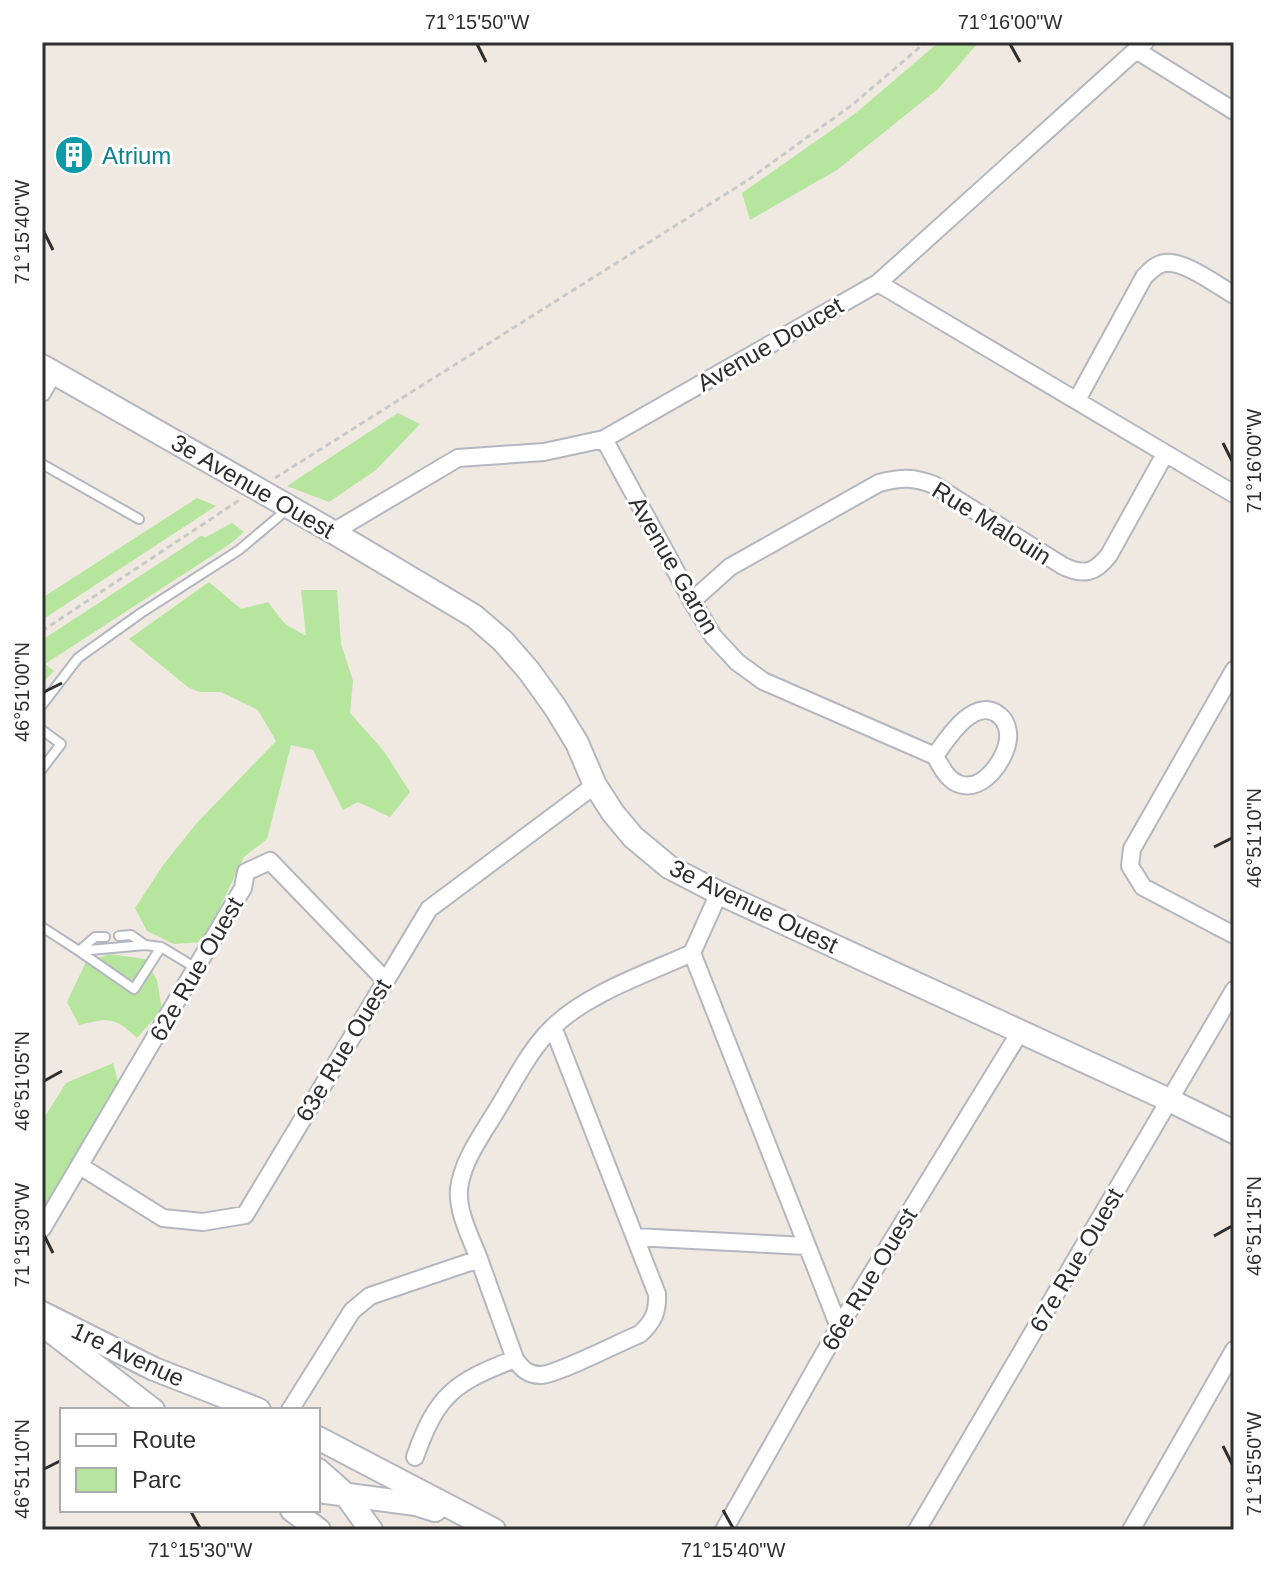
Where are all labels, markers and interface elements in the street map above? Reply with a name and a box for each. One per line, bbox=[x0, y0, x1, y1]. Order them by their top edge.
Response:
text: 71°15'50"W bbox=[425, 11, 529, 33]
text: 71°16'00"W bbox=[958, 11, 1062, 33]
building icon: Atrium bbox=[53, 134, 95, 176]
place label: Atrium bbox=[102, 142, 171, 169]
text: 71°15'40"W bbox=[11, 180, 33, 284]
street label: Avenue Doucet bbox=[692, 291, 848, 397]
text: 71°16'00"W bbox=[1243, 409, 1265, 513]
street label: 3e Avenue Ouest bbox=[167, 428, 340, 544]
street label: Rue Malouin bbox=[928, 476, 1056, 570]
street label: Avenue Garon bbox=[624, 491, 724, 639]
text: 46°51'00"N bbox=[11, 642, 33, 742]
text: 46°51'10"N bbox=[1243, 788, 1265, 888]
street label: 3e Avenue Ouest bbox=[666, 854, 843, 959]
street label: 62e Rue Ouest bbox=[144, 892, 248, 1046]
street label: 63e Rue Ouest bbox=[290, 974, 396, 1126]
text: 46°51'05"N bbox=[11, 1031, 33, 1131]
text: 46°51'15"N bbox=[1243, 1176, 1265, 1276]
text: 71°15'30"W bbox=[11, 1183, 33, 1287]
street label: 67e Rue Ouest bbox=[1024, 1183, 1128, 1337]
street label: 66e Rue Ouest bbox=[816, 1203, 922, 1355]
street label: 1re Avenue bbox=[67, 1316, 189, 1392]
legend bbox=[60, 1408, 320, 1512]
text: 71°15'50"W bbox=[1243, 1412, 1265, 1516]
text: 46°51'10"N bbox=[11, 1419, 33, 1519]
text: Route bbox=[132, 1426, 196, 1453]
text: Parc bbox=[132, 1466, 181, 1493]
text: 71°15'30"W bbox=[148, 1539, 252, 1561]
text: 71°15'40"W bbox=[681, 1539, 785, 1561]

